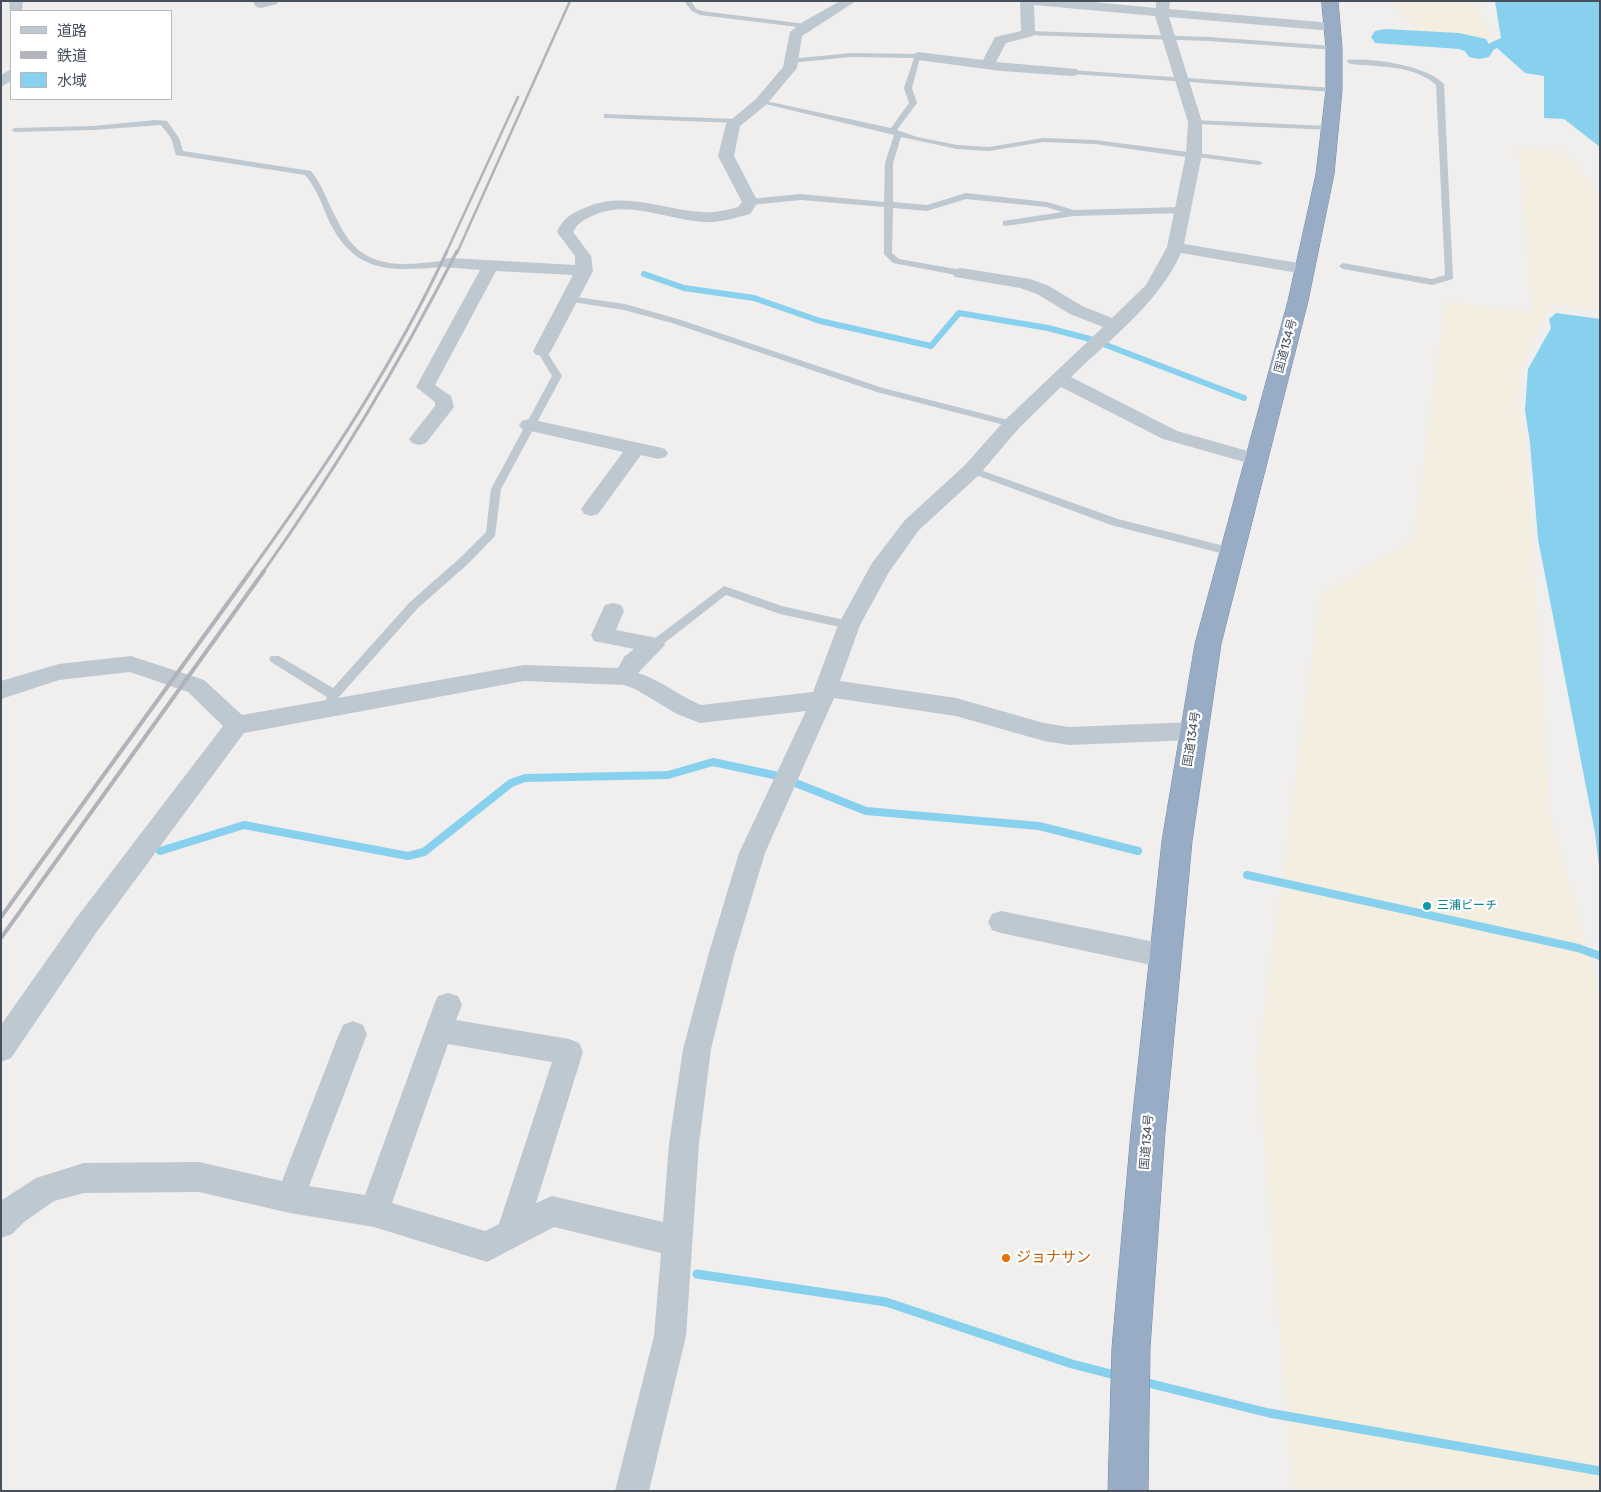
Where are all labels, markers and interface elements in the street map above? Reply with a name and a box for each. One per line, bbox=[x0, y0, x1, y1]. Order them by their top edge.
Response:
legend bbox=[10, 10, 172, 100]
text: 道路 bbox=[57, 22, 87, 40]
text: 鉄道 bbox=[57, 47, 87, 65]
text: 水域 bbox=[57, 72, 87, 90]
street label: 国道134号 bbox=[1272, 317, 1300, 375]
street label: 国道134号 bbox=[1181, 710, 1203, 768]
place label: 三浦ビーチ bbox=[1437, 899, 1497, 913]
marker: 三浦ビーチ bbox=[1421, 900, 1433, 912]
street label: 国道134号 bbox=[1137, 1114, 1157, 1170]
place label: ジョナサン bbox=[1016, 1249, 1091, 1267]
marker: ジョナサン bbox=[1000, 1252, 1012, 1264]

